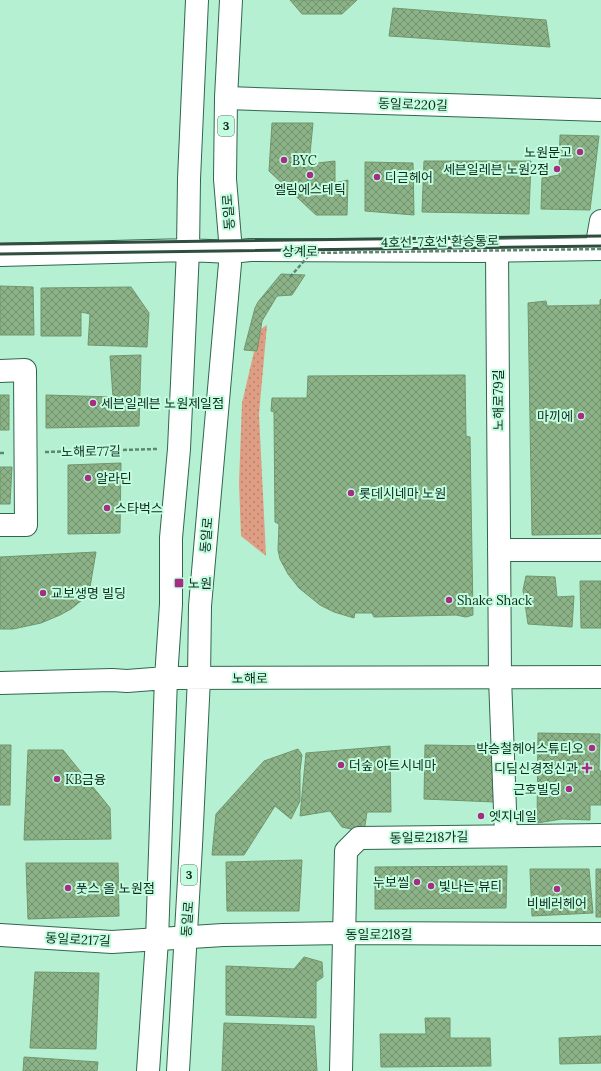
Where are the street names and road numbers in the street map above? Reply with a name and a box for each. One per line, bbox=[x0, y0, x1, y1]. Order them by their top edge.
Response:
street label: 동일로220길 bbox=[378, 95, 448, 114]
road number: 3 bbox=[218, 116, 234, 136]
street label: 동일로 bbox=[219, 193, 238, 230]
street label: 4호선-7호선 환승통로 bbox=[381, 232, 499, 251]
street label: 상계로 bbox=[282, 243, 318, 260]
street label: 노해로79길 bbox=[490, 369, 507, 431]
street label: 노해로77길 bbox=[61, 442, 121, 461]
street label: 동일로 bbox=[196, 516, 217, 554]
street label: 노해로 bbox=[232, 670, 268, 687]
street label: 동일로218가길 bbox=[389, 828, 469, 847]
road number: 3 bbox=[181, 865, 197, 885]
street label: 동일로 bbox=[178, 901, 197, 938]
street label: 동일로218길 bbox=[346, 926, 412, 943]
street label: 동일로217길 bbox=[45, 929, 111, 950]

